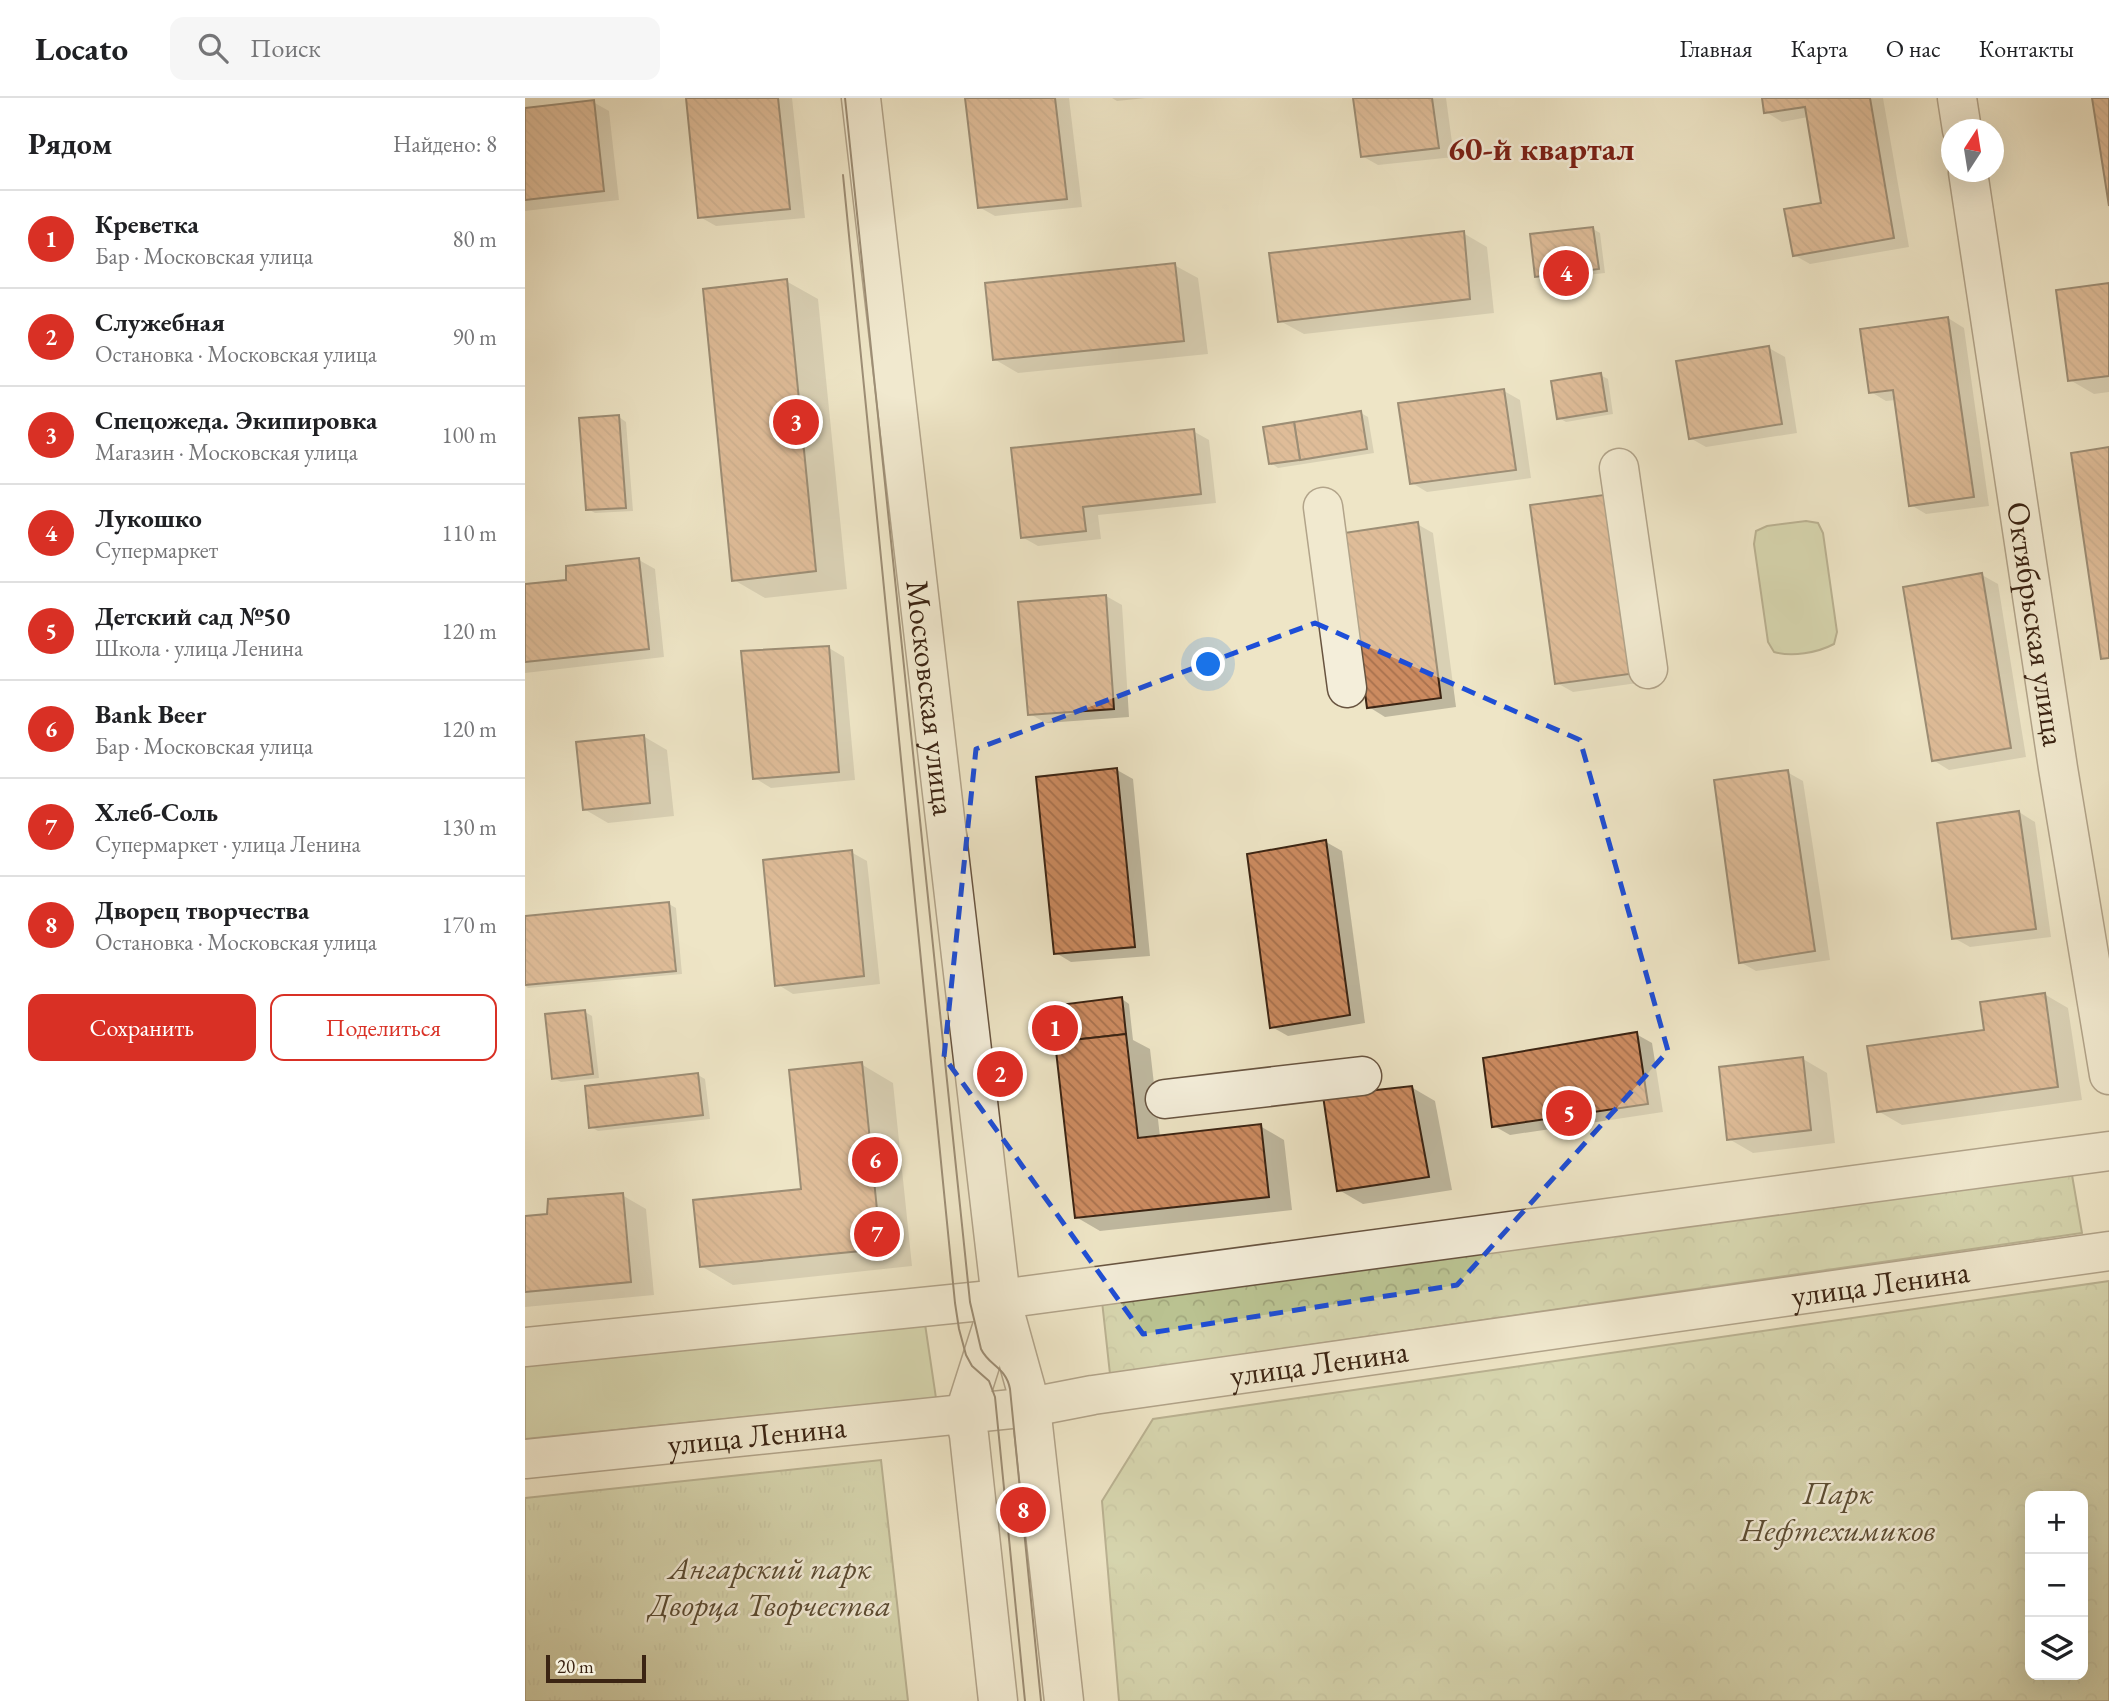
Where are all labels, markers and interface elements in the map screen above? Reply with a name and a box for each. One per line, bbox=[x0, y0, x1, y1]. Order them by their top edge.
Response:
search box bbox=[170, 17, 660, 80]
text: Locato bbox=[35, 27, 128, 70]
icon: search bbox=[194, 29, 232, 67]
text: Поиск bbox=[250, 31, 321, 65]
text: Главная bbox=[1679, 33, 1753, 64]
text: Карта bbox=[1791, 33, 1848, 64]
text: О нас bbox=[1886, 33, 1941, 64]
text: Контакты bbox=[1979, 33, 2074, 64]
north arrow bbox=[1941, 119, 2004, 182]
text: Рядом bbox=[28, 124, 112, 163]
district label: 60-й квартал bbox=[1448, 127, 1634, 170]
text: Найдено: 8 bbox=[393, 129, 497, 159]
text: Креветка bbox=[95, 207, 199, 241]
text: 1 bbox=[45, 224, 57, 254]
text: 80 m bbox=[452, 224, 497, 254]
text: Бар · Московская улица bbox=[95, 241, 313, 271]
pin: 4 bbox=[1543, 247, 1589, 299]
text: Служебная bbox=[95, 305, 225, 339]
text: 2 bbox=[45, 322, 57, 352]
text: 90 m bbox=[452, 322, 497, 352]
text: Остановка · Московская улица bbox=[95, 339, 377, 369]
pin: 3 bbox=[773, 396, 819, 448]
text: Спецожеда. Экипировка bbox=[95, 403, 377, 437]
text: 3 bbox=[45, 420, 57, 450]
text: 100 m bbox=[441, 420, 497, 450]
text: Магазин · Московская улица bbox=[95, 437, 358, 467]
street label: Октябрьская улица bbox=[1997, 499, 2075, 749]
text: Лукошко bbox=[95, 501, 202, 535]
text: 4 bbox=[45, 518, 57, 548]
text: 110 m bbox=[441, 518, 497, 548]
text: Супермаркет bbox=[95, 535, 218, 565]
street label: Московская улица bbox=[896, 578, 965, 818]
text: Детский сад №50 bbox=[95, 599, 290, 633]
text: 5 bbox=[45, 616, 57, 646]
text: 120 m bbox=[441, 616, 497, 646]
text: Школа · улица Ленина bbox=[95, 633, 303, 663]
your location bbox=[1191, 647, 1225, 681]
text: Bank Beer bbox=[95, 697, 206, 731]
text: 6 bbox=[45, 714, 57, 744]
text: 120 m bbox=[441, 714, 497, 744]
text: Бар · Московская улица bbox=[95, 731, 313, 761]
text: Хлеб-Соль bbox=[95, 795, 218, 829]
text: 7 bbox=[45, 812, 57, 842]
text: 130 m bbox=[441, 812, 497, 842]
text: Супермаркет · улица Ленина bbox=[95, 829, 361, 859]
text: Дворец творчества bbox=[95, 893, 309, 927]
text: 8 bbox=[45, 910, 57, 940]
text: 170 m bbox=[441, 910, 497, 940]
text: Остановка · Московская улица bbox=[95, 927, 377, 957]
button: Сохранить bbox=[28, 994, 256, 1061]
button: Поделиться bbox=[270, 994, 497, 1061]
pin: 1 bbox=[1032, 1002, 1078, 1054]
pin: 2 bbox=[977, 1048, 1023, 1100]
pin: 5 bbox=[1546, 1087, 1592, 1139]
pin: 6 bbox=[852, 1134, 898, 1186]
pin: 7 bbox=[854, 1208, 900, 1260]
street label: улица Ленина bbox=[1789, 1250, 1972, 1317]
street label: улица Ленина bbox=[1227, 1330, 1411, 1396]
street label: улица Ленина bbox=[665, 1405, 848, 1465]
park label: Парк Нефтехимиков bbox=[1739, 1472, 1936, 1551]
pin: 8 bbox=[1000, 1484, 1046, 1536]
map controls bbox=[2025, 1491, 2088, 1680]
button: + bbox=[2025, 1491, 2088, 1554]
park label: Ангарский парк Дворца Творчества bbox=[646, 1547, 891, 1626]
button: − bbox=[2025, 1554, 2088, 1617]
button: layers bbox=[2025, 1617, 2088, 1680]
scale bar bbox=[546, 1652, 646, 1684]
text: 20 m bbox=[557, 1654, 594, 1679]

